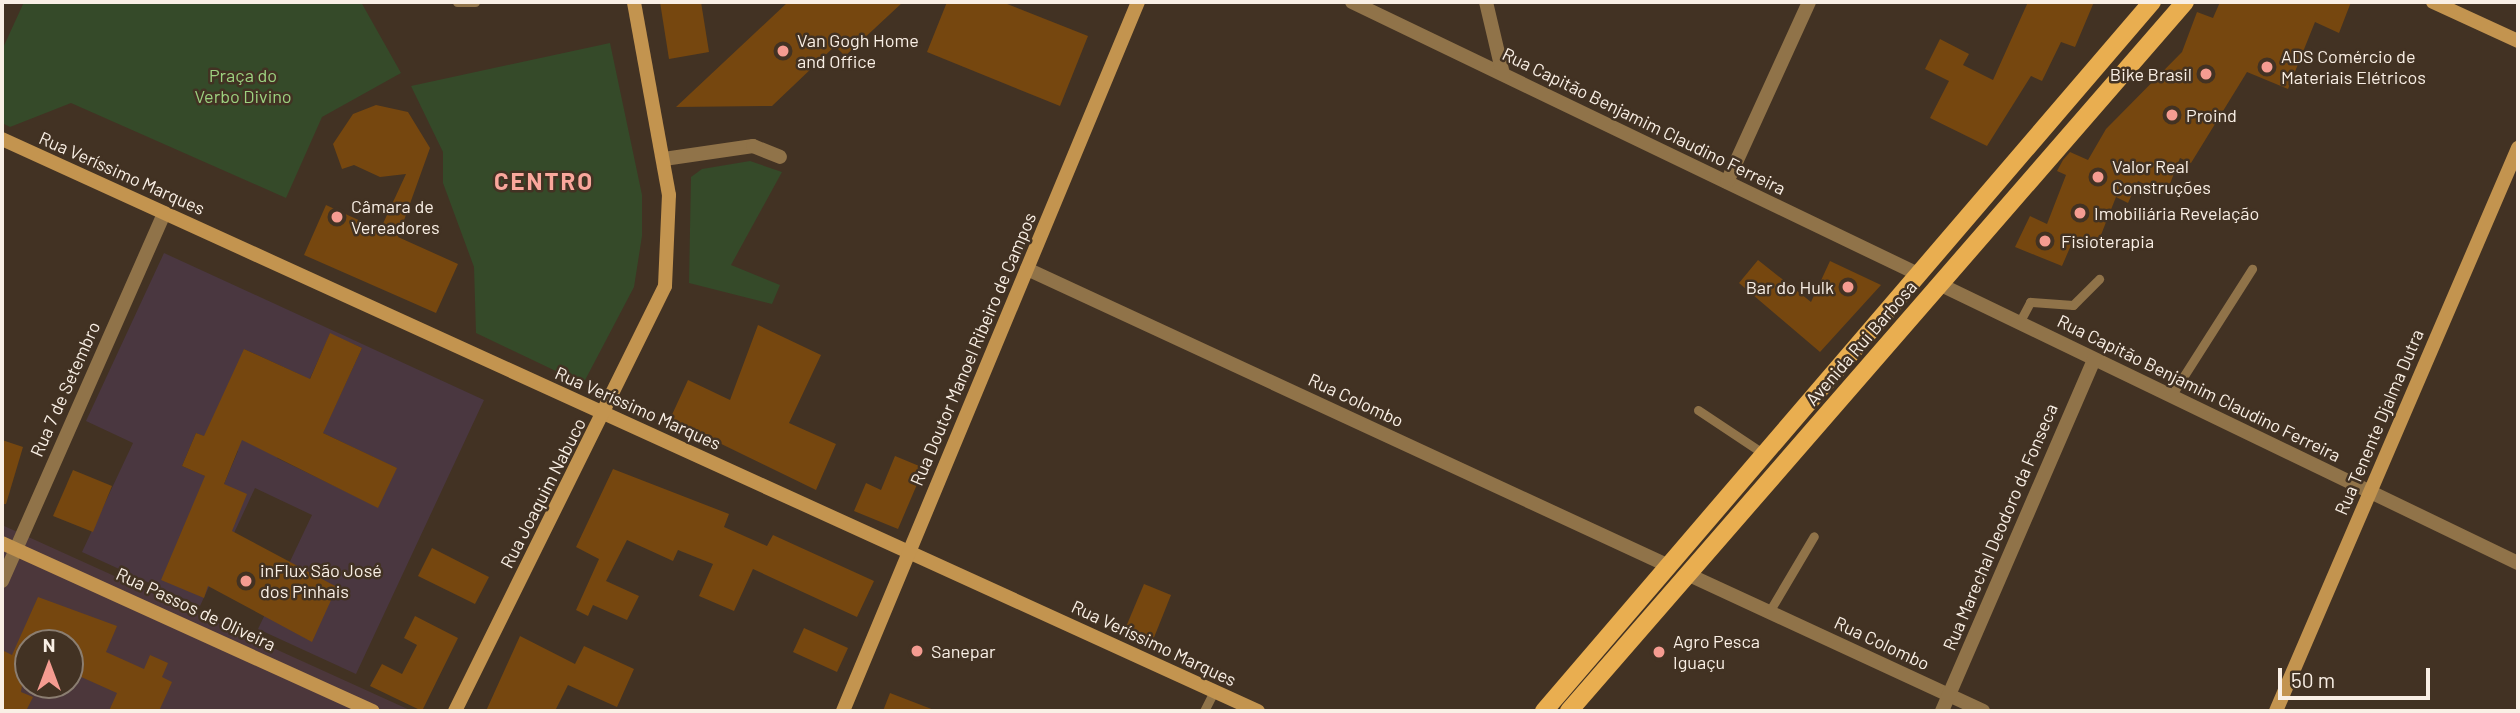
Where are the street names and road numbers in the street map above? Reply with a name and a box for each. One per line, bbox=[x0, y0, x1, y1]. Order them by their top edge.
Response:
street label: Rua Capitão Benjamim Claudino Ferreira bbox=[1499, 43, 1789, 199]
street label: Rua Veríssimo Marques bbox=[36, 127, 208, 219]
street label: Rua Doutor Manoel Ribeiro de Campos bbox=[905, 209, 1041, 489]
street label: Avenida Rui Barbosa bbox=[1801, 276, 1921, 410]
street label: Rua Capitão Benjamim Claudino Ferreira bbox=[2054, 310, 2344, 466]
street label: Rua 7 de Setembro bbox=[26, 318, 104, 460]
street label: Rua Tenente Djalma Dutra bbox=[2330, 326, 2428, 518]
street label: Rua Veríssimo Marques bbox=[552, 362, 724, 454]
street label: Rua Colombo bbox=[1305, 369, 1407, 431]
street label: Rua Marechal Deodoro da Fonseca bbox=[1938, 400, 2062, 654]
street label: Rua Joaquim Nabuco bbox=[496, 414, 590, 572]
street label: Rua Passos de Oliveira bbox=[113, 563, 279, 655]
street label: Rua Veríssimo Marques bbox=[1068, 595, 1240, 691]
street label: Rua Colombo bbox=[1831, 612, 1933, 674]

